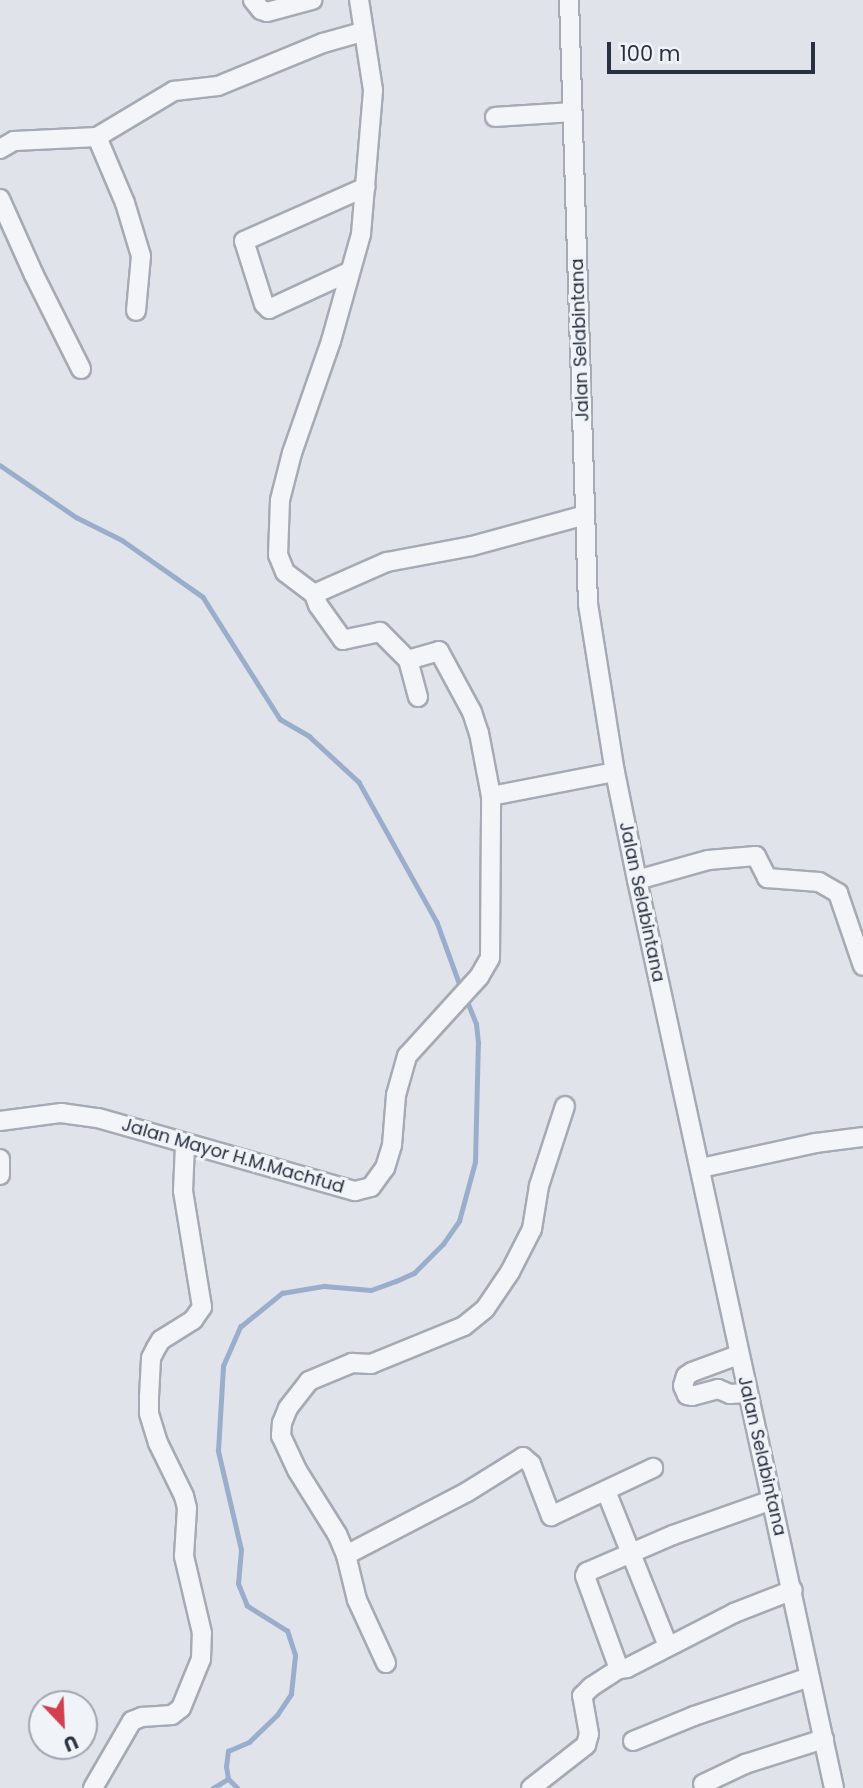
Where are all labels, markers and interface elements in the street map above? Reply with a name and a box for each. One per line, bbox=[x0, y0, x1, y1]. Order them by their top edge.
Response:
scale bar bbox=[611, 28, 819, 72]
text: 100 m bbox=[620, 39, 680, 68]
street label: Jalan Selabintana bbox=[566, 258, 594, 422]
street label: Jalan Selabintana bbox=[614, 820, 670, 984]
street label: Jalan Mayor H.M.Machfud bbox=[119, 1114, 347, 1198]
street label: Jalan Selabintana bbox=[733, 1374, 791, 1538]
north arrow bbox=[28, 1690, 98, 1760]
text: U bbox=[59, 1728, 82, 1758]

